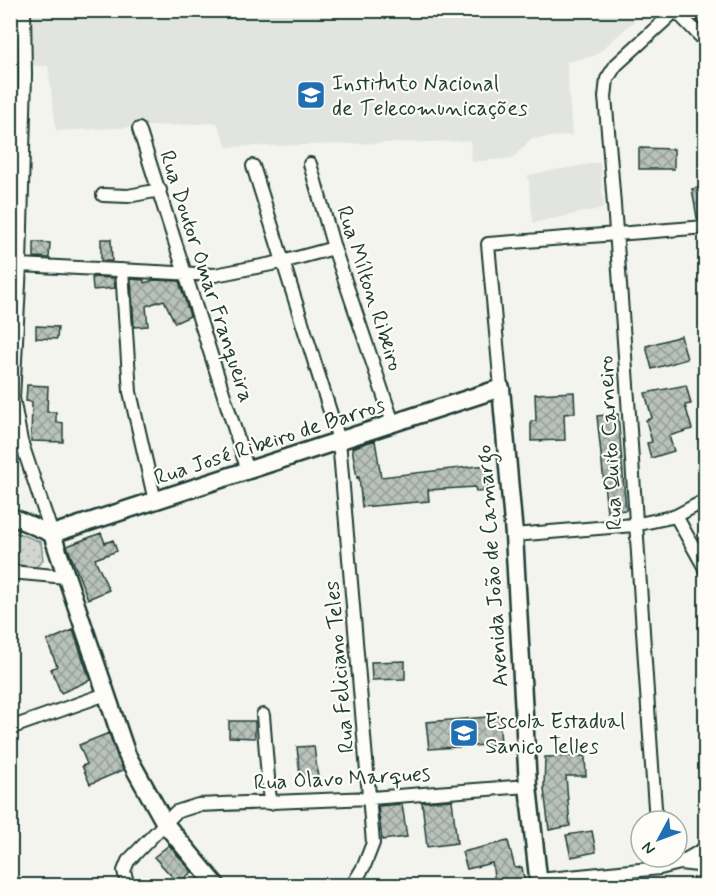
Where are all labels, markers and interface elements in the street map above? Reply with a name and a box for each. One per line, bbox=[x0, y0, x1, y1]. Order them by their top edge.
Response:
place label: Instituto Nacional de Telecomunicações bbox=[332, 70, 528, 123]
school or university icon: Instituto Nacional de Telecomunicações bbox=[295, 79, 327, 111]
street label: Rua Doutor Omar Franqueira bbox=[152, 147, 260, 406]
street label: Rua Mílton Ribeiro bbox=[329, 202, 409, 375]
street label: Rua Quito Carneiro bbox=[592, 355, 630, 531]
street label: Rua José Ribeiro de Barros bbox=[151, 391, 389, 492]
street label: Avenida João de Camargo bbox=[471, 444, 518, 688]
street label: Rua Feliciano Teles bbox=[318, 579, 361, 754]
place label: Escola Estadual Sanico Telles bbox=[485, 708, 625, 761]
school or university icon: Escola Estadual Sanico Telles bbox=[448, 717, 480, 749]
street label: Rua Olavo Marques bbox=[253, 760, 431, 798]
north arrow bbox=[629, 809, 689, 869]
text: N bbox=[637, 837, 660, 859]

